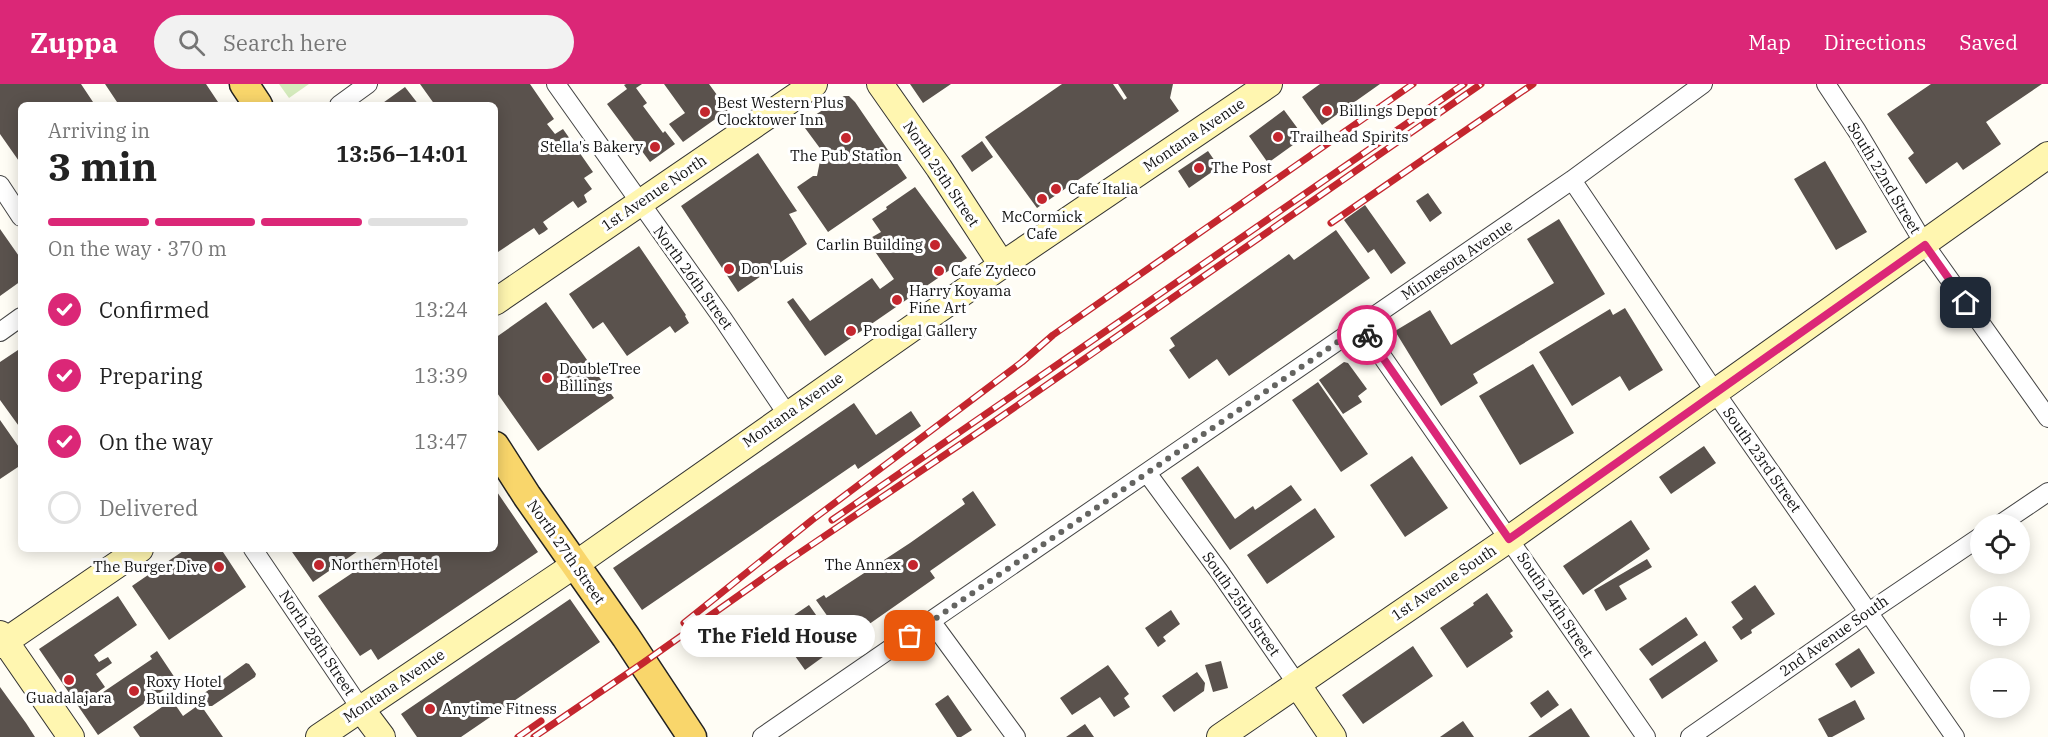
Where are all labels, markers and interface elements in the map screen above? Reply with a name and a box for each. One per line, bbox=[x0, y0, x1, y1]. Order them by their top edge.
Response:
search box bbox=[154, 15, 574, 69]
text: Zuppa bbox=[30, 24, 118, 61]
icon: search bbox=[175, 26, 208, 59]
text: Search here bbox=[223, 28, 347, 57]
text: Map bbox=[1748, 28, 1791, 56]
text: Directions bbox=[1824, 28, 1926, 56]
text: Saved bbox=[1959, 28, 2018, 56]
place label: Best Western Plus Clocktower Inn bbox=[717, 93, 844, 129]
street label: Montana Avenue bbox=[1139, 94, 1248, 176]
place label: Billings Depot bbox=[1339, 101, 1438, 120]
marker: Billings Depot bbox=[1320, 104, 1334, 118]
marker: Best Western Plus Clocktower Inn bbox=[698, 105, 712, 119]
text: Arriving in bbox=[48, 117, 150, 144]
street label: North 25th Street bbox=[899, 117, 984, 230]
street label: South 22nd Street bbox=[1844, 118, 1925, 237]
place label: Trailhead Spirits bbox=[1290, 127, 1409, 146]
marker: Trailhead Spirits bbox=[1271, 130, 1285, 144]
marker: The Pub Station bbox=[839, 131, 853, 145]
place label: Stella's Bakery bbox=[540, 137, 643, 156]
text: 13:56–14:01 bbox=[336, 139, 468, 168]
marker: Stella's Bakery bbox=[648, 140, 662, 154]
text: 3 min bbox=[48, 141, 157, 192]
place label: The Pub Station bbox=[790, 146, 902, 165]
street label: 1st Avenue North bbox=[598, 150, 710, 235]
place label: The Post bbox=[1211, 158, 1272, 177]
marker: The Post bbox=[1192, 161, 1206, 175]
place label: Cafe Italia bbox=[1068, 179, 1138, 198]
marker: Cafe Italia bbox=[1049, 182, 1063, 196]
marker: McCormick Cafe bbox=[1035, 192, 1049, 206]
place label: McCormick Cafe bbox=[1001, 207, 1083, 243]
street label: Minnesota Avenue bbox=[1397, 215, 1516, 304]
street label: North 26th Street bbox=[649, 222, 737, 333]
text: On the way · 370 m bbox=[48, 235, 227, 262]
place label: Carlin Building bbox=[816, 235, 923, 254]
marker: Carlin Building bbox=[928, 238, 942, 252]
place label: Don Luis bbox=[741, 259, 803, 278]
place label: Cafe Zydeco bbox=[951, 261, 1036, 280]
marker: Don Luis bbox=[722, 262, 736, 276]
marker: Cafe Zydeco bbox=[932, 264, 946, 278]
pin bbox=[1940, 277, 1991, 328]
place label: Harry Koyama Fine Art bbox=[909, 281, 1011, 317]
icon: home bbox=[1949, 286, 1982, 319]
icon: check bbox=[48, 293, 81, 326]
marker: Harry Koyama Fine Art bbox=[890, 293, 904, 307]
text: Confirmed bbox=[99, 295, 210, 324]
text: 13:24 bbox=[414, 296, 468, 323]
courier bbox=[1337, 305, 1397, 365]
icon: bike bbox=[1351, 319, 1384, 352]
place label: Prodigal Gallery bbox=[863, 321, 977, 340]
marker: Prodigal Gallery bbox=[844, 324, 858, 338]
icon: check bbox=[48, 359, 81, 392]
place label: DoubleTree Billings bbox=[559, 359, 641, 395]
text: Preparing bbox=[99, 361, 203, 390]
text: 13:39 bbox=[414, 362, 468, 389]
street label: Montana Avenue bbox=[739, 368, 847, 451]
marker: DoubleTree Billings bbox=[540, 371, 554, 385]
street label: South 23rd Street bbox=[1719, 403, 1806, 516]
icon: check bbox=[48, 425, 81, 458]
text: On the way bbox=[99, 427, 213, 456]
text: 13:47 bbox=[414, 428, 468, 455]
text: Delivered bbox=[99, 493, 198, 522]
street label: North 27th Street bbox=[523, 496, 610, 608]
map controls bbox=[1970, 514, 2030, 718]
button: locate bbox=[1970, 514, 2030, 574]
street label: 1st Avenue South bbox=[1388, 540, 1500, 625]
street label: South 25th Street bbox=[1198, 548, 1284, 660]
street label: South 24th Street bbox=[1513, 548, 1598, 661]
place label: Northern Hotel bbox=[331, 555, 438, 574]
place label: The Annex bbox=[825, 555, 901, 574]
place label: The Burger Dive bbox=[93, 557, 207, 576]
marker: Northern Hotel bbox=[312, 558, 326, 572]
marker: The Annex bbox=[906, 558, 920, 572]
marker: The Burger Dive bbox=[212, 560, 226, 574]
street label: North 28th Street bbox=[275, 586, 360, 699]
button: + bbox=[1970, 586, 2030, 646]
street label: 2nd Avenue South bbox=[1776, 591, 1892, 680]
pin bbox=[884, 610, 935, 661]
callout: The Field House bbox=[679, 615, 874, 657]
icon: bag bbox=[893, 619, 926, 652]
text: The Field House bbox=[698, 622, 857, 649]
street label: Montana Avenue bbox=[339, 645, 448, 727]
button: − bbox=[1970, 658, 2030, 718]
place label: Roxy Hotel Building bbox=[146, 672, 222, 708]
marker: Guadalajara bbox=[62, 673, 76, 687]
marker: Roxy Hotel Building bbox=[127, 684, 141, 698]
place label: Guadalajara bbox=[26, 688, 112, 707]
place label: Anytime Fitness bbox=[442, 699, 557, 718]
marker: Anytime Fitness bbox=[423, 702, 437, 716]

